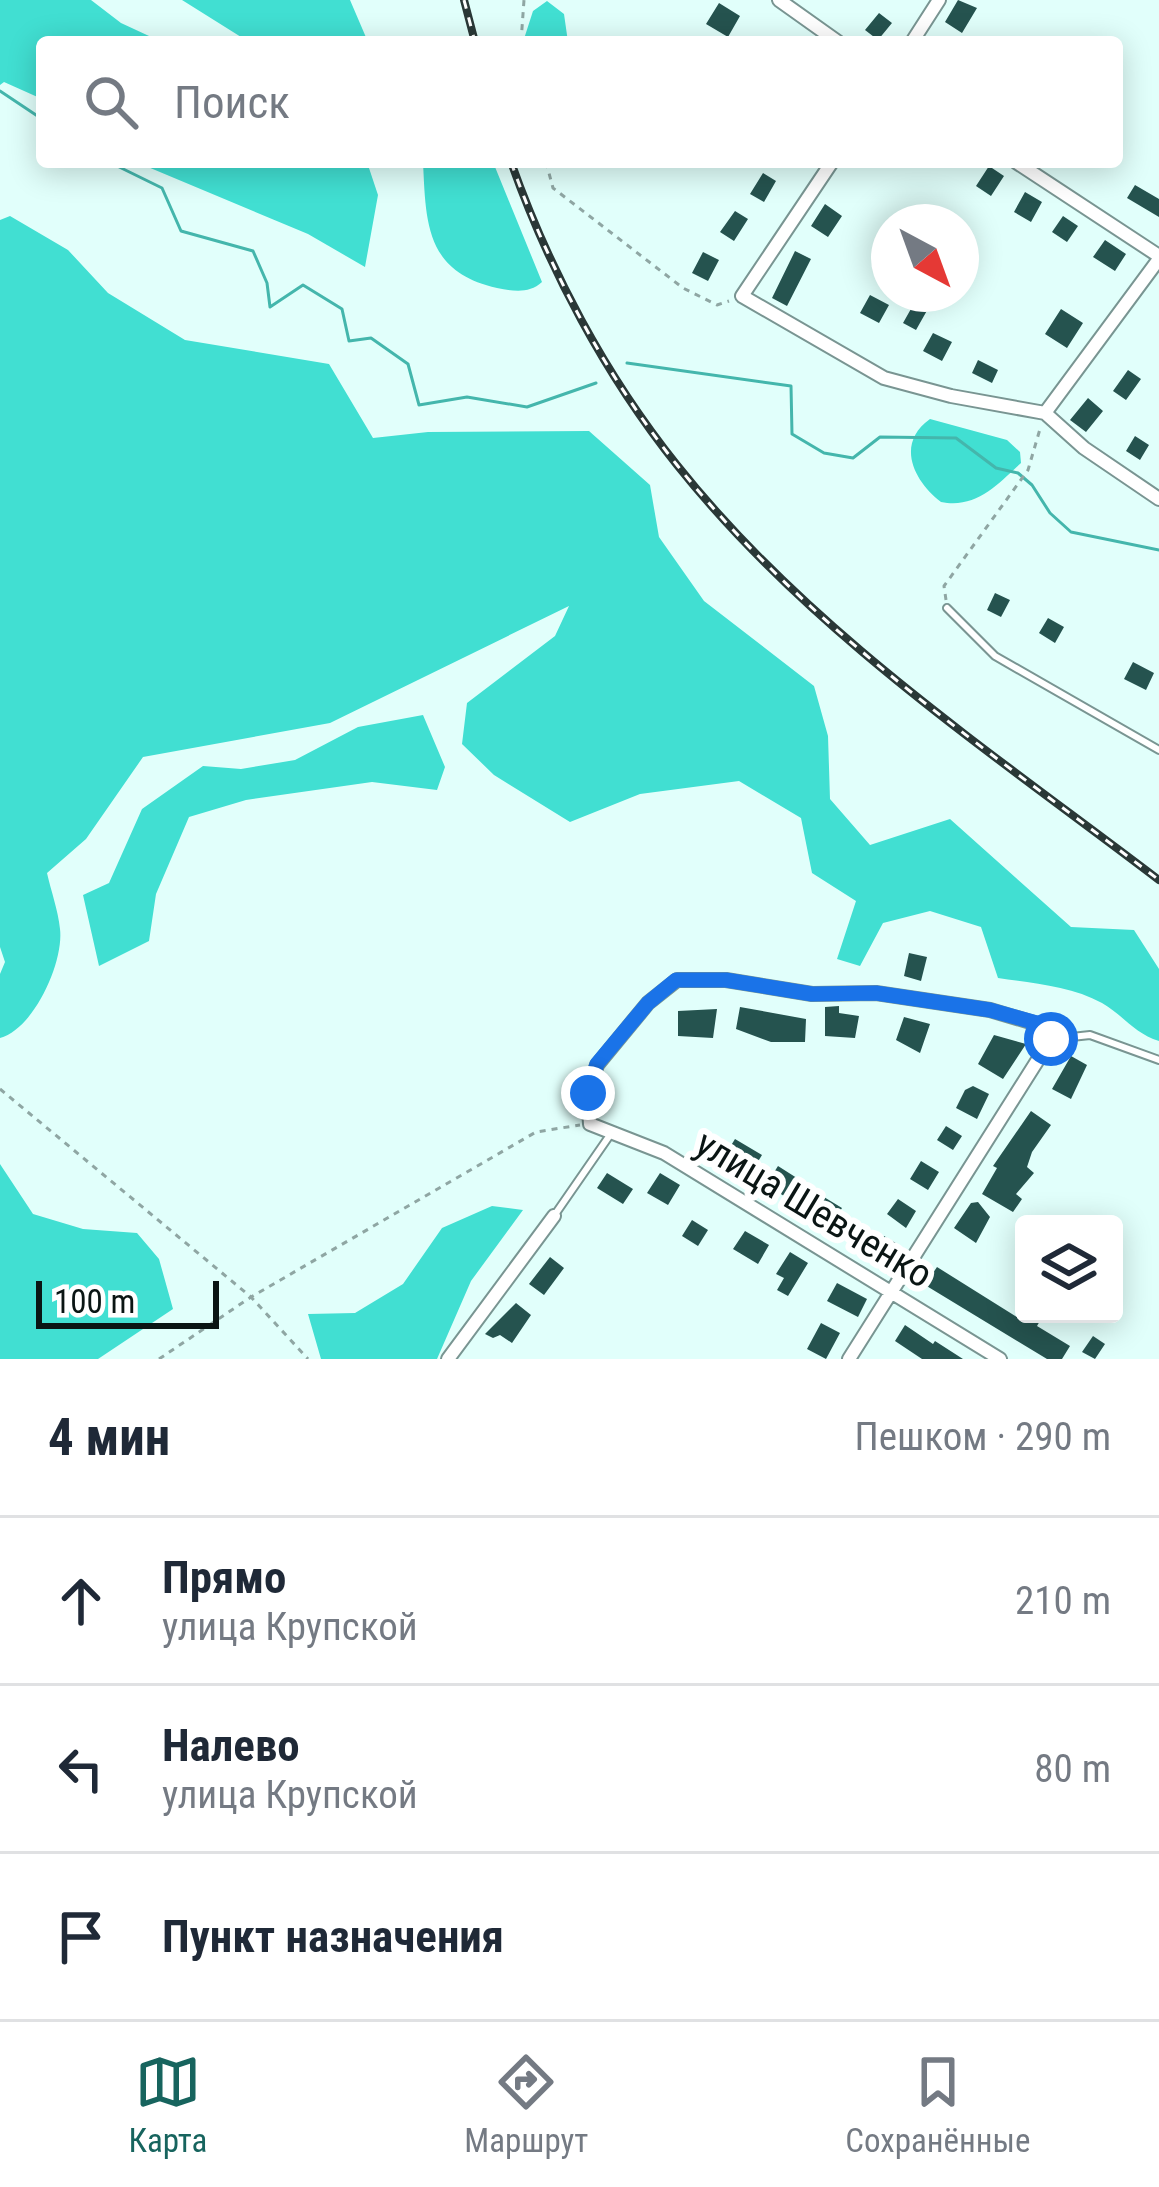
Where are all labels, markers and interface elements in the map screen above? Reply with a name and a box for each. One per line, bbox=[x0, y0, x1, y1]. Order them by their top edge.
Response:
search box bbox=[36, 36, 1123, 168]
icon: search bbox=[78, 69, 144, 135]
text: Поиск bbox=[174, 76, 290, 129]
north arrow bbox=[871, 204, 979, 312]
route start bbox=[1024, 1012, 1078, 1066]
route end bbox=[561, 1066, 615, 1120]
street label: улица Шевченко bbox=[687, 1120, 941, 1298]
map controls bbox=[1015, 1215, 1123, 1323]
button: layers bbox=[1015, 1215, 1123, 1323]
scale bar bbox=[36, 1275, 219, 1328]
text: 100 m bbox=[54, 1282, 135, 1321]
text: 4 мин bbox=[48, 1408, 170, 1467]
text: Пешком · 290 m bbox=[854, 1414, 1111, 1460]
text: Прямо bbox=[162, 1551, 286, 1604]
icon: ahead bbox=[48, 1568, 114, 1634]
text: 210 m bbox=[1015, 1578, 1111, 1624]
text: улица Крупской bbox=[162, 1604, 418, 1650]
text: Налево bbox=[162, 1719, 300, 1772]
icon: left bbox=[48, 1736, 114, 1802]
text: 80 m bbox=[1034, 1746, 1111, 1792]
text: улица Крупской bbox=[162, 1772, 418, 1818]
icon: arrive bbox=[48, 1904, 114, 1970]
text: Пункт назначения bbox=[162, 1910, 504, 1963]
tab: Карта bbox=[128, 2049, 207, 2160]
tab: Маршрут bbox=[464, 2049, 588, 2160]
tab: Сохранённые bbox=[845, 2049, 1031, 2160]

